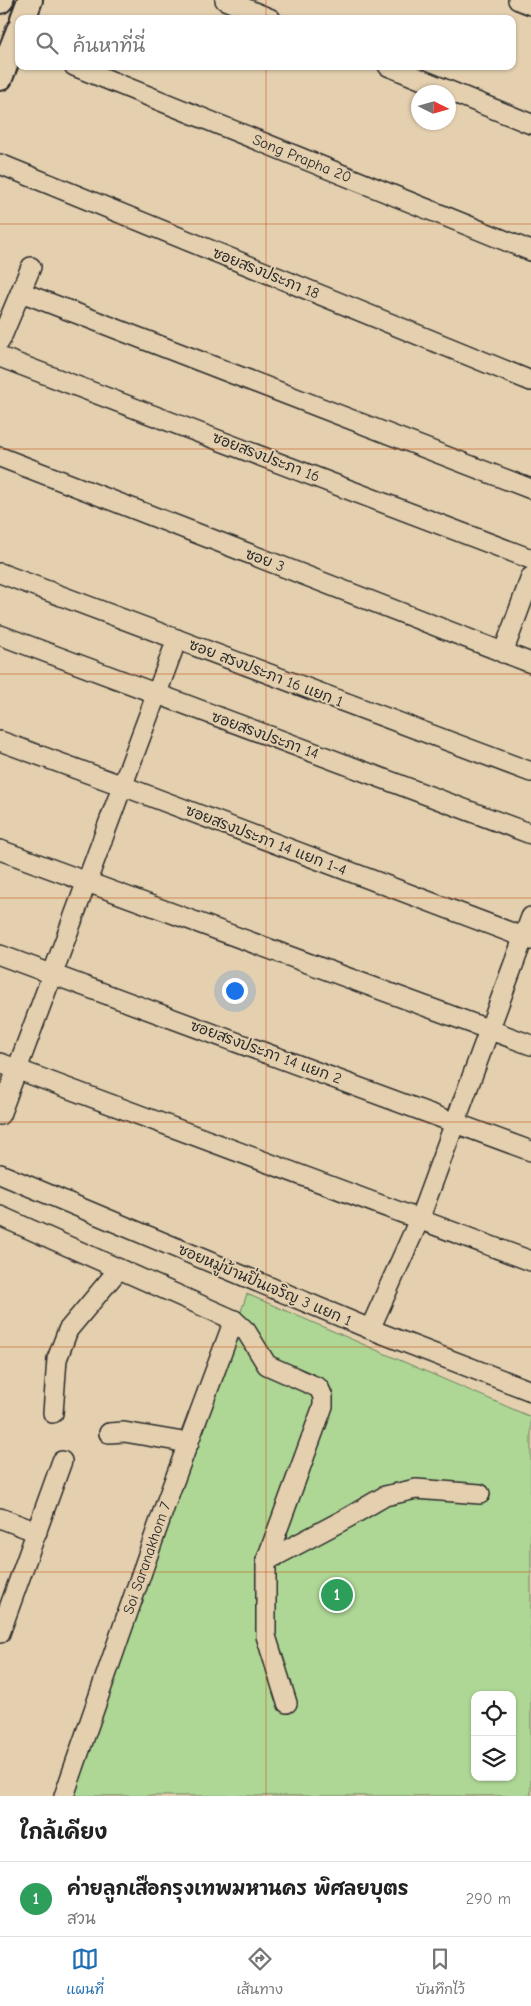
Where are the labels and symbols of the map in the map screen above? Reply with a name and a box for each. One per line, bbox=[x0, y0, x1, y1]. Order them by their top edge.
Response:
north arrow bbox=[411, 85, 456, 130]
street label: Song Prapha 20 bbox=[250, 130, 354, 186]
street label: ซอยสรงประภา 18 bbox=[210, 243, 322, 303]
street label: ซอยสรงประภา 16 bbox=[210, 428, 322, 486]
street label: ซอย 3 bbox=[243, 544, 287, 576]
street label: ซอย สรงประภา 16 แยก 1 bbox=[186, 635, 346, 711]
street label: ซอยสรงประภา 14 bbox=[209, 707, 321, 763]
street label: ซอยสรงประภา 14 แยก 1-4 bbox=[183, 801, 349, 879]
your location bbox=[222, 978, 248, 1004]
street label: ซอยสรงประภา 14 แยก 2 bbox=[188, 1016, 344, 1088]
street label: ซอยหมู่บ้านปิ่นเจริญ 3 แยก 1 bbox=[175, 1236, 356, 1332]
street label: Soi Saranakhom 7 bbox=[119, 1499, 175, 1617]
pin: 1 bbox=[321, 1576, 353, 1614]

